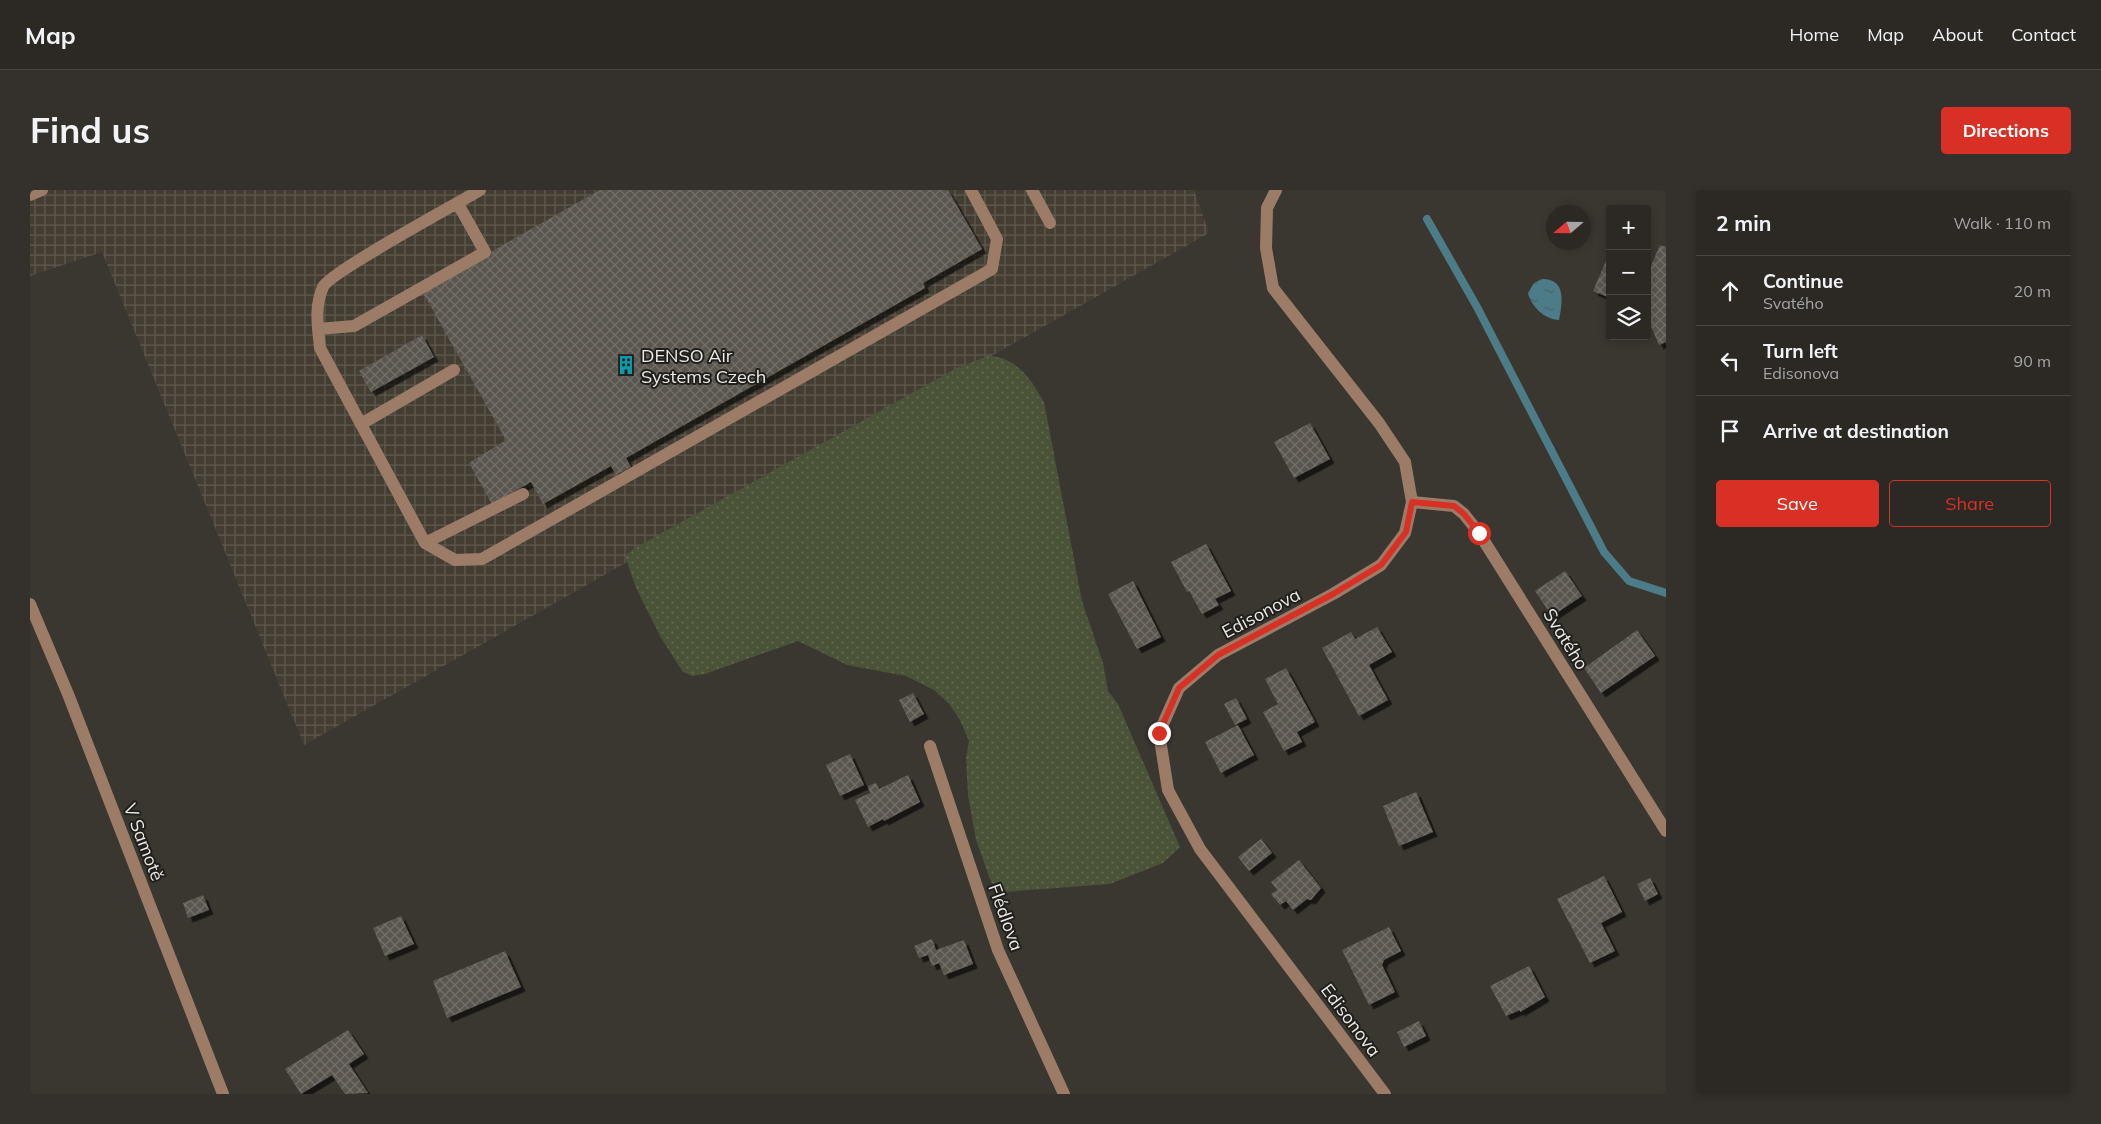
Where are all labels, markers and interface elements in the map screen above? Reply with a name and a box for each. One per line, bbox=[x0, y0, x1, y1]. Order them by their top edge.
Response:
text: Map bbox=[25, 20, 76, 50]
text: Home bbox=[1789, 23, 1839, 46]
text: Map bbox=[1867, 23, 1904, 46]
text: About bbox=[1932, 23, 1983, 46]
text: Contact bbox=[2011, 23, 2076, 46]
button: Directions bbox=[1941, 107, 2071, 154]
text: Find us bbox=[30, 108, 150, 152]
north arrow bbox=[1546, 205, 1591, 250]
map controls bbox=[1606, 205, 1651, 340]
button: + bbox=[1606, 205, 1651, 250]
text: 2 min bbox=[1716, 210, 1771, 236]
text: Walk · 110 m bbox=[1953, 213, 2051, 233]
button: − bbox=[1606, 250, 1651, 295]
text: Continue bbox=[1763, 269, 1843, 293]
icon: ahead bbox=[1716, 277, 1744, 305]
text: 20 m bbox=[2014, 281, 2051, 301]
text: Svatého bbox=[1763, 293, 1824, 313]
button: layers bbox=[1606, 295, 1651, 340]
text: Turn left bbox=[1763, 339, 1838, 363]
place label: DENSO Air Systems Czech bbox=[641, 344, 766, 388]
icon: left bbox=[1716, 347, 1744, 375]
text: 90 m bbox=[2014, 351, 2051, 371]
building icon: DENSO Air Systems Czech bbox=[615, 354, 637, 376]
text: Edisonova bbox=[1763, 363, 1839, 383]
icon: arrive bbox=[1716, 417, 1744, 445]
text: Arrive at destination bbox=[1763, 419, 1949, 443]
button: Save bbox=[1716, 480, 1879, 527]
button: Share bbox=[1889, 480, 2051, 527]
route start bbox=[1468, 522, 1491, 545]
street label: Edisonova bbox=[1218, 583, 1304, 643]
street label: Svatého bbox=[1538, 604, 1594, 674]
route end bbox=[1148, 722, 1171, 745]
street label: V Samotě bbox=[119, 800, 169, 884]
street label: Flédlova bbox=[983, 880, 1029, 954]
street label: Edisonova bbox=[1316, 979, 1386, 1061]

